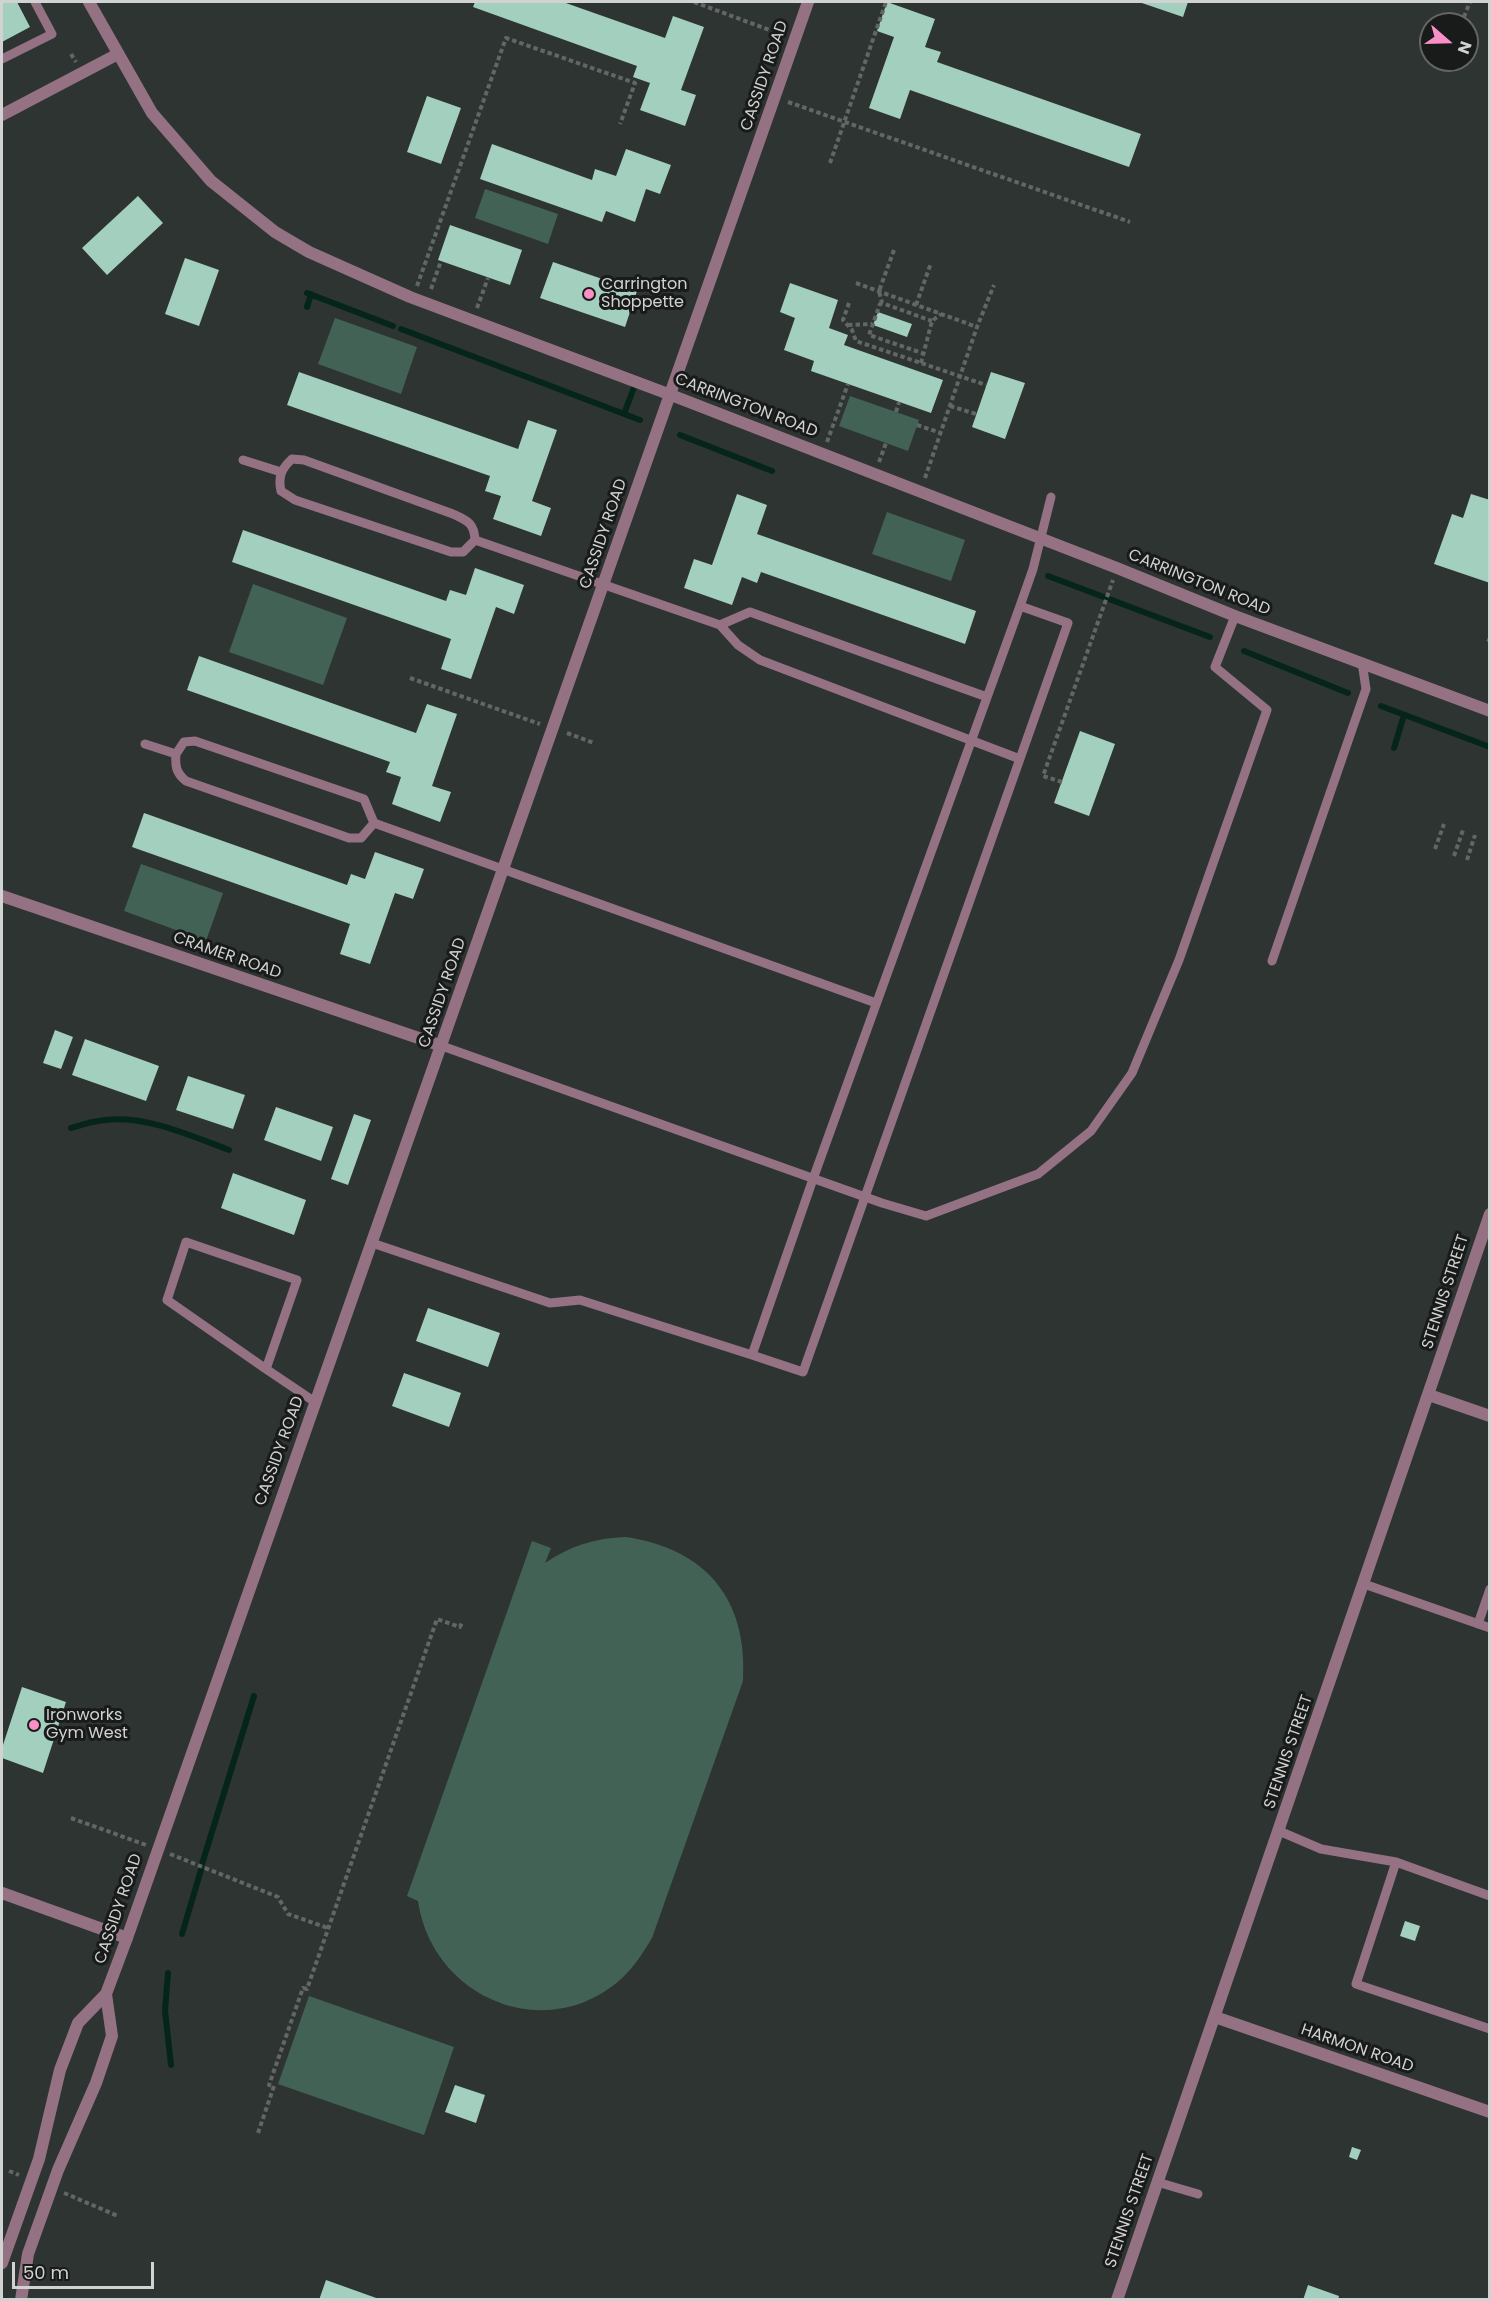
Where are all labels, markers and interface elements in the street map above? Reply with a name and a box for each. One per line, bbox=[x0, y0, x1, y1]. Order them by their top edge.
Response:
north arrow bbox=[1419, 12, 1479, 72]
street label: CASSIDY ROAD bbox=[737, 18, 793, 134]
text: N bbox=[1452, 38, 1477, 57]
place label: Carrington Shoppette bbox=[601, 275, 687, 313]
marker: Carrington Shoppette bbox=[582, 287, 596, 301]
street label: CARRINGTON ROAD bbox=[672, 370, 820, 442]
street label: CASSIDY ROAD bbox=[576, 476, 632, 592]
street label: CARRINGTON ROAD bbox=[1125, 546, 1273, 620]
street label: CRAMER ROAD bbox=[170, 928, 284, 984]
street label: CASSIDY ROAD bbox=[415, 935, 471, 1051]
street label: STENNIS STREET bbox=[1418, 1232, 1474, 1352]
street label: CASSIDY ROAD bbox=[251, 1394, 309, 1508]
street label: STENNIS STREET bbox=[1261, 1693, 1317, 1811]
place label: Ironworks Gym West bbox=[46, 1706, 128, 1744]
marker: Ironworks Gym West bbox=[27, 1718, 41, 1732]
street label: CASSIDY ROAD bbox=[91, 1851, 147, 1967]
street label: HARMON ROAD bbox=[1298, 2021, 1416, 2077]
street label: STENNIS STREET bbox=[1102, 2152, 1158, 2270]
scale bar bbox=[15, 2250, 158, 2288]
text: 50 m bbox=[23, 2260, 69, 2285]

